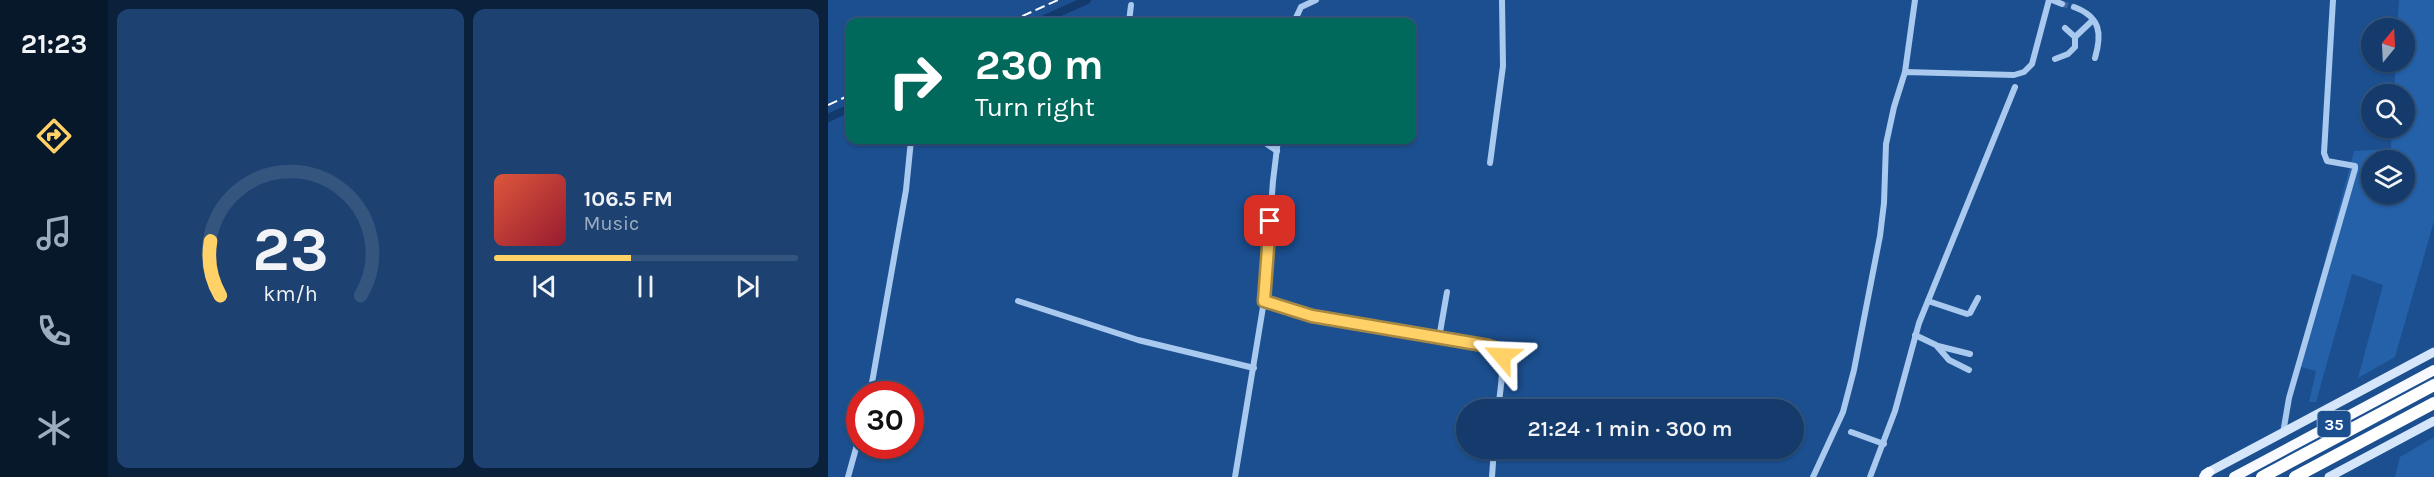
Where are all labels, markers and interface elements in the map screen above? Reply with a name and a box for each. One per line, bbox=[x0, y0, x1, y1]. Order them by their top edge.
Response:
north arrow bbox=[2361, 18, 2415, 72]
map controls bbox=[2361, 18, 2415, 204]
text: 21:23 bbox=[21, 28, 87, 60]
text: 230 m bbox=[975, 40, 1104, 90]
icon: right bbox=[876, 42, 954, 120]
button: search bbox=[2361, 84, 2415, 138]
text: Turn right bbox=[975, 91, 1095, 123]
icon: directions bbox=[33, 115, 75, 157]
button: layers bbox=[2361, 150, 2415, 204]
text: 106.5 FM bbox=[584, 186, 673, 212]
pin bbox=[1244, 195, 1295, 246]
icon: arrive bbox=[1253, 204, 1286, 237]
icon: music bbox=[33, 212, 75, 254]
text: Music bbox=[584, 212, 639, 235]
text: 23 bbox=[252, 213, 329, 286]
icon: previous bbox=[528, 270, 561, 303]
icon: pause bbox=[629, 270, 662, 303]
icon: next bbox=[731, 270, 764, 303]
text: km/h bbox=[263, 281, 317, 306]
icon: phone bbox=[33, 310, 75, 352]
position arrow bbox=[1470, 324, 1534, 388]
speed limit sign: 30 bbox=[846, 381, 924, 459]
icon: climate bbox=[33, 407, 75, 449]
road number: 35 bbox=[2318, 411, 2350, 437]
text: 21:24 · 1 min · 300 m bbox=[1527, 416, 1733, 442]

